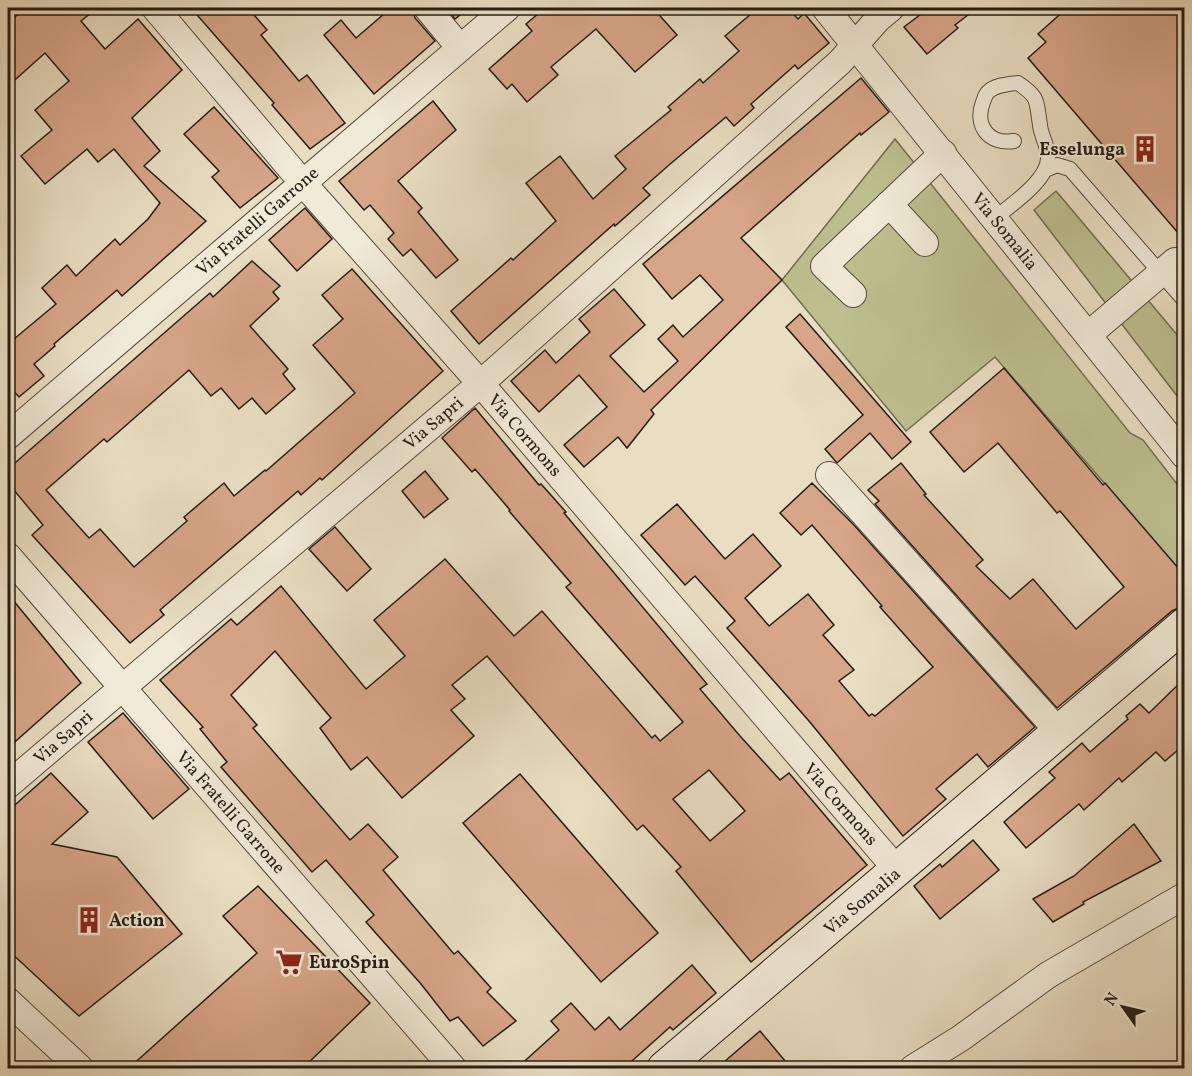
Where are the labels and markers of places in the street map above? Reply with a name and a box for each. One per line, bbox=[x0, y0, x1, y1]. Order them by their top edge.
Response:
building icon: Esselunga bbox=[1130, 134, 1160, 164]
place label: Esselunga bbox=[1039, 138, 1125, 163]
building icon: Action bbox=[74, 905, 104, 935]
place label: Action bbox=[109, 909, 165, 934]
supermarket icon: EuroSpin bbox=[274, 947, 304, 977]
place label: EuroSpin bbox=[309, 951, 390, 976]

